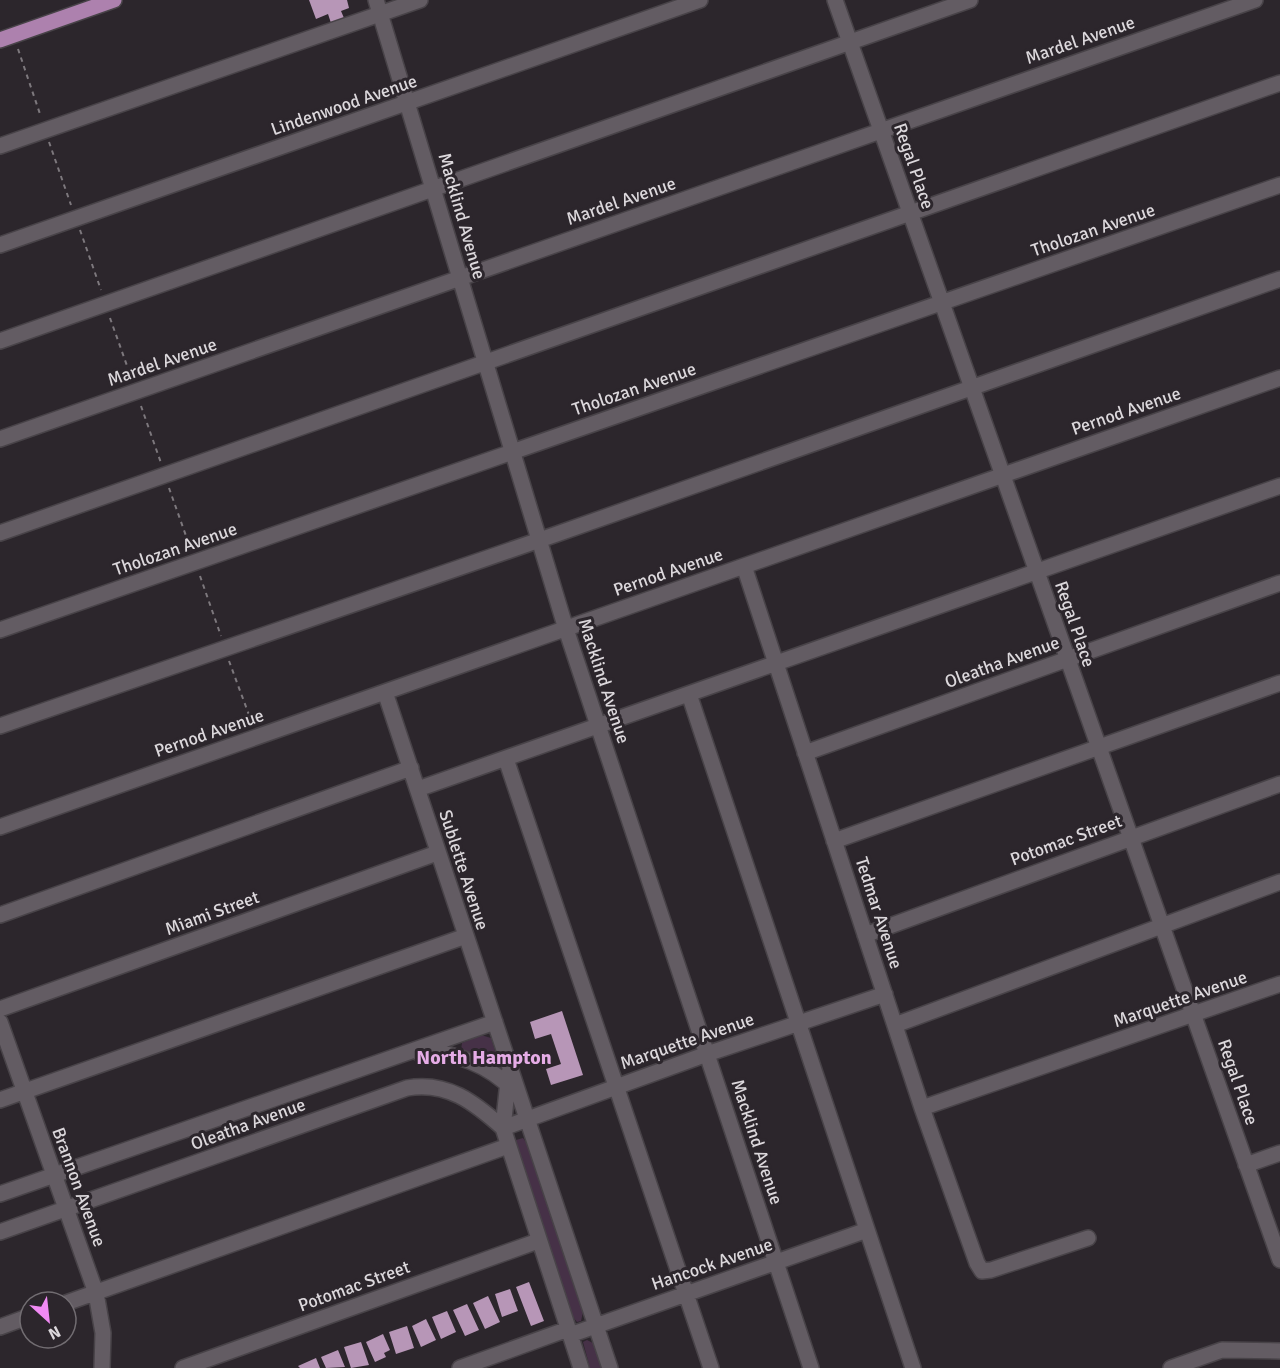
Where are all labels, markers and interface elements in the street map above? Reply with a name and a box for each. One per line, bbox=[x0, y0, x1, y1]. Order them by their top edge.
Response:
street label: Mardel Avenue bbox=[1022, 11, 1138, 69]
street label: Lindenwood Avenue bbox=[268, 70, 420, 140]
street label: Regal Place bbox=[889, 120, 939, 212]
street label: Macklind Avenue bbox=[433, 150, 491, 282]
street label: Mardel Avenue bbox=[563, 172, 679, 230]
street label: Tholozan Avenue bbox=[1028, 199, 1158, 261]
street label: Mardel Avenue bbox=[104, 333, 220, 391]
street label: Tholozan Avenue bbox=[569, 358, 699, 420]
street label: Pernod Avenue bbox=[1068, 382, 1184, 440]
street label: Tholozan Avenue bbox=[110, 518, 240, 580]
street label: Pernod Avenue bbox=[610, 543, 726, 601]
street label: Regal Place bbox=[1050, 578, 1100, 670]
street label: Macklind Avenue bbox=[573, 616, 635, 746]
street label: Oleatha Avenue bbox=[942, 631, 1062, 693]
street label: Pernod Avenue bbox=[151, 704, 267, 762]
street label: Sublette Avenue bbox=[434, 807, 494, 933]
street label: Potomac Street bbox=[1007, 810, 1125, 870]
street label: Tedmar Avenue bbox=[851, 854, 907, 972]
street label: Miami Street bbox=[162, 886, 262, 940]
street label: Marquette Avenue bbox=[1110, 966, 1250, 1032]
street label: Marquette Avenue bbox=[617, 1008, 757, 1074]
street label: Regal Place bbox=[1213, 1036, 1263, 1128]
district label: North Hampton bbox=[416, 1045, 552, 1070]
street label: Macklind Avenue bbox=[726, 1077, 788, 1207]
street label: Oleatha Avenue bbox=[188, 1093, 308, 1155]
street label: Brannon Avenue bbox=[47, 1124, 111, 1250]
street label: Hancock Avenue bbox=[649, 1233, 775, 1295]
street label: Potomac Street bbox=[295, 1256, 413, 1316]
north arrow bbox=[18, 1290, 78, 1350]
text: N bbox=[45, 1321, 64, 1344]

